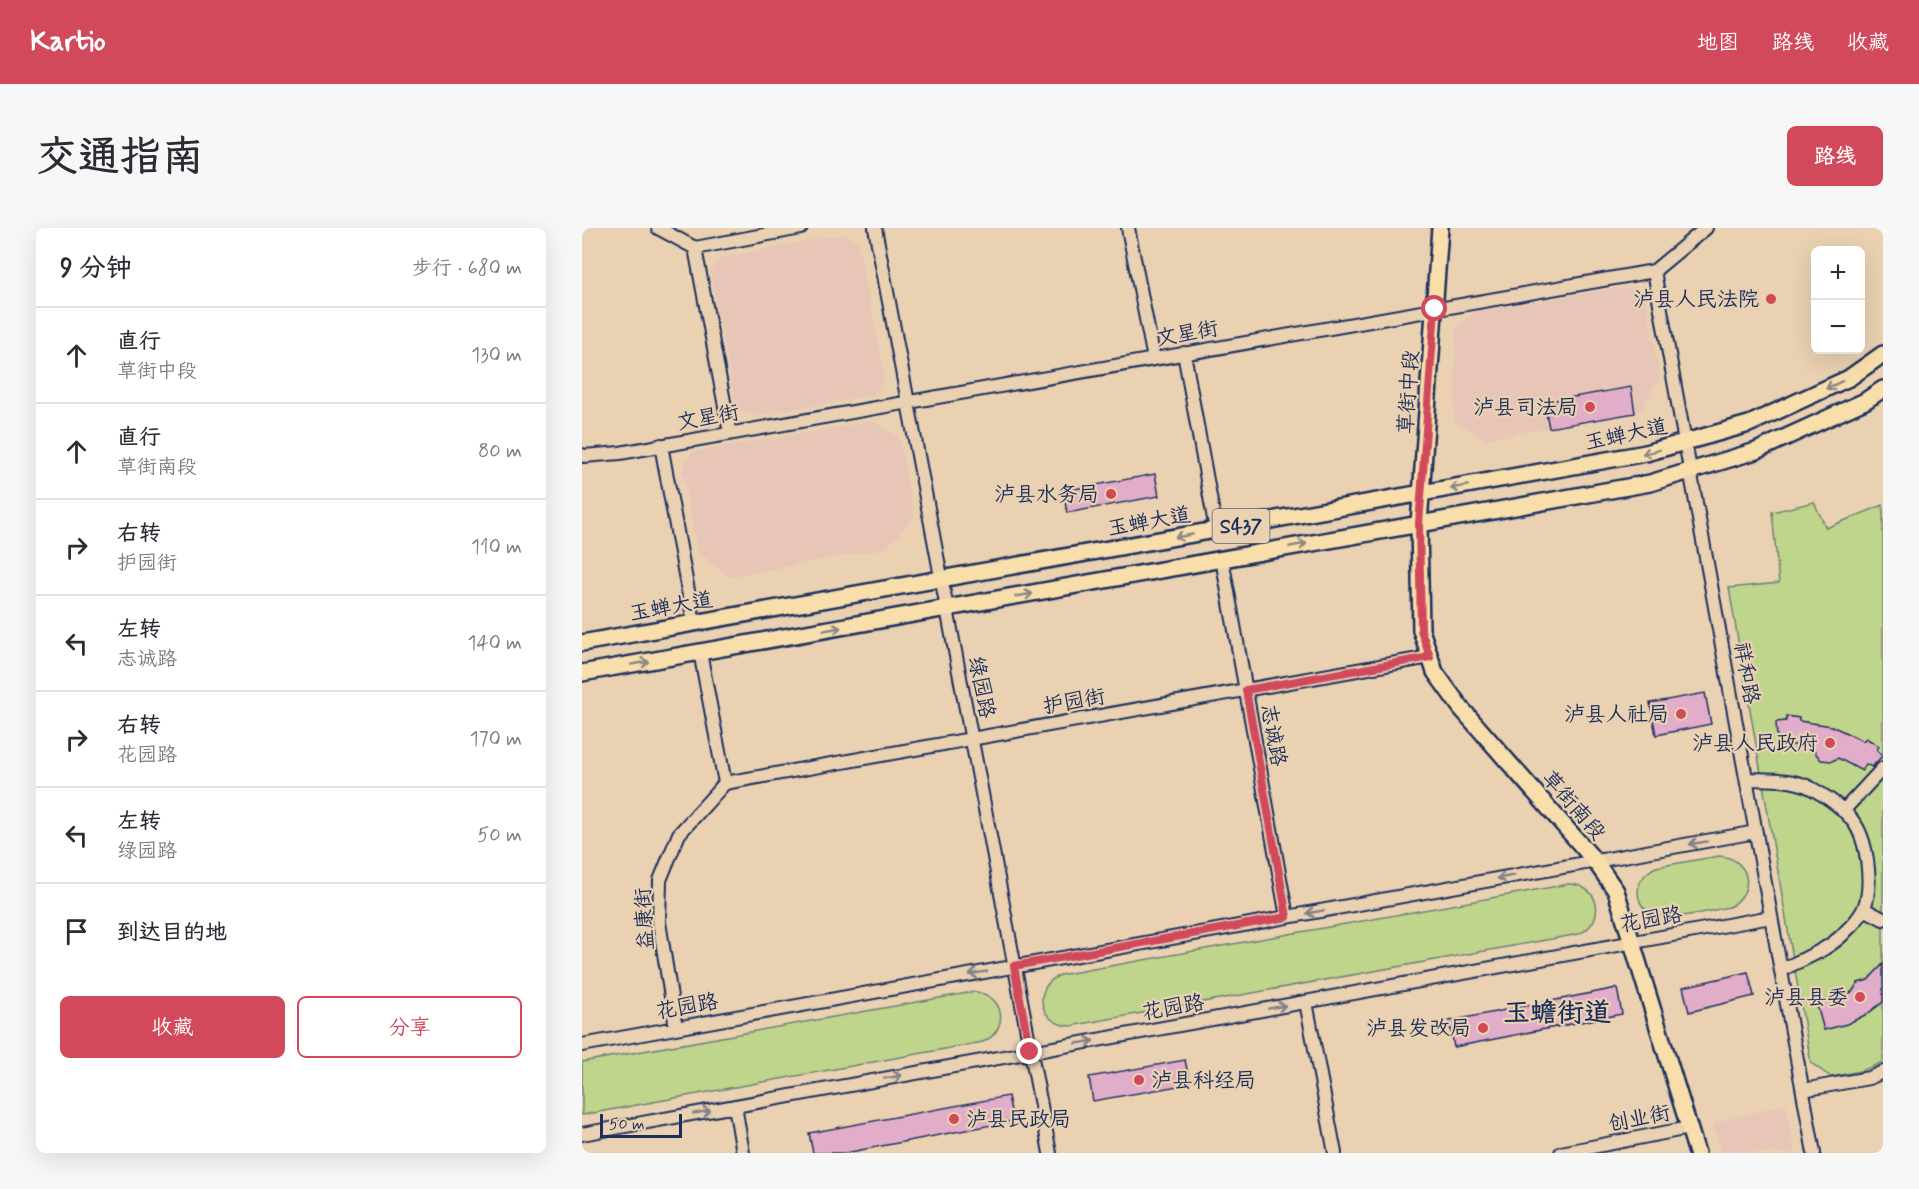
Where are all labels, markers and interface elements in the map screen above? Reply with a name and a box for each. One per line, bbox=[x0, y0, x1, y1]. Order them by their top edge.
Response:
text: Kartio bbox=[30, 24, 106, 61]
text: 地图 bbox=[1697, 29, 1739, 57]
text: 路线 bbox=[1772, 29, 1814, 57]
text: 收藏 bbox=[1847, 29, 1889, 57]
button: 路线 bbox=[1787, 126, 1883, 186]
text: 交通指南 bbox=[36, 131, 204, 186]
map controls bbox=[1811, 246, 1865, 354]
button: + bbox=[1811, 246, 1865, 300]
text: 9 分钟 bbox=[60, 252, 132, 286]
text: 步行 · 680 m bbox=[412, 255, 522, 282]
place label: 泸县人民法院 bbox=[1633, 286, 1759, 314]
marker: 泸县人民法院 bbox=[1764, 292, 1778, 306]
route start bbox=[1421, 295, 1447, 321]
button: − bbox=[1811, 300, 1865, 354]
street label: 文星街 bbox=[1154, 315, 1221, 353]
text: 直行 bbox=[117, 328, 161, 356]
icon: ahead bbox=[60, 339, 93, 372]
text: 130 m bbox=[471, 342, 522, 369]
street label: 草街中段 bbox=[1392, 349, 1426, 435]
text: 草街中段 bbox=[117, 358, 197, 385]
one-way arrow bbox=[1825, 380, 1843, 392]
place label: 泸县司法局 bbox=[1473, 394, 1578, 422]
street label: 文星街 bbox=[675, 399, 742, 437]
marker: 泸县司法局 bbox=[1583, 400, 1597, 414]
street label: 玉蝉大道 bbox=[1582, 413, 1670, 457]
text: 直行 bbox=[117, 424, 161, 452]
icon: ahead bbox=[60, 435, 93, 468]
text: 80 m bbox=[478, 438, 522, 465]
one-way arrow bbox=[1642, 446, 1661, 458]
text: 草街南段 bbox=[117, 454, 197, 481]
place label: 泸县水务局 bbox=[994, 481, 1099, 509]
one-way arrow bbox=[1450, 482, 1469, 493]
marker: 泸县水务局 bbox=[1104, 487, 1118, 501]
street label: 玉蝉大道 bbox=[1105, 501, 1193, 543]
road number: S437 bbox=[1212, 509, 1270, 543]
text: 右转 bbox=[117, 520, 161, 548]
icon: right bbox=[60, 531, 93, 564]
one-way arrow bbox=[1175, 531, 1195, 542]
text: 110 m bbox=[471, 534, 522, 561]
one-way arrow bbox=[1288, 540, 1308, 551]
text: 护园街 bbox=[117, 550, 177, 577]
street label: 玉蝉大道 bbox=[627, 586, 715, 628]
one-way arrow bbox=[1013, 589, 1033, 600]
text: 左转 bbox=[117, 616, 161, 644]
one-way arrow bbox=[821, 623, 841, 634]
icon: left bbox=[60, 627, 93, 660]
text: 140 m bbox=[468, 630, 522, 657]
street label: 祥和路 bbox=[1727, 640, 1765, 707]
text: 志诚路 bbox=[117, 646, 177, 673]
street label: 绿园路 bbox=[961, 654, 1001, 721]
one-way arrow bbox=[629, 657, 649, 668]
street label: 护园街 bbox=[1041, 683, 1108, 721]
place label: 泸县人社局 bbox=[1564, 701, 1669, 729]
street label: 志诚路 bbox=[1254, 702, 1292, 769]
marker: 泸县人社局 bbox=[1674, 707, 1688, 721]
text: 右转 bbox=[117, 712, 161, 740]
icon: right bbox=[60, 723, 93, 756]
text: 170 m bbox=[470, 726, 522, 753]
place label: 泸县人民政府 bbox=[1692, 730, 1818, 758]
marker: 泸县人民政府 bbox=[1823, 736, 1837, 750]
text: 花园路 bbox=[117, 742, 177, 769]
street label: 草街南段 bbox=[1535, 765, 1611, 847]
text: 左转 bbox=[117, 808, 161, 836]
icon: left bbox=[60, 819, 93, 852]
text: 50 m bbox=[477, 822, 522, 849]
text: 绿园路 bbox=[117, 838, 177, 865]
one-way arrow bbox=[1689, 838, 1709, 849]
one-way arrow bbox=[1497, 872, 1517, 883]
street label: 益康街 bbox=[629, 887, 661, 951]
street label: 花园路 bbox=[1618, 901, 1685, 939]
one-way arrow bbox=[1305, 907, 1325, 918]
icon: arrive bbox=[60, 915, 93, 948]
text: 到达目的地 bbox=[117, 919, 227, 947]
one-way arrow bbox=[969, 968, 988, 979]
place label: 泸县县委 bbox=[1764, 984, 1848, 1012]
street label: 花园路 bbox=[654, 988, 721, 1026]
street label: 花园路 bbox=[1140, 989, 1207, 1027]
marker: 泸县县委 bbox=[1853, 990, 1867, 1004]
button: 收藏 bbox=[60, 996, 285, 1058]
button: 分享 bbox=[297, 996, 522, 1058]
district label: 玉蟾街道 bbox=[1503, 996, 1611, 1031]
one-way arrow bbox=[1267, 1001, 1286, 1012]
place label: 泸县发改局 bbox=[1366, 1015, 1471, 1043]
marker: 泸县发改局 bbox=[1476, 1021, 1490, 1035]
one-way arrow bbox=[1075, 1037, 1095, 1048]
route end bbox=[1016, 1038, 1042, 1064]
place label: 泸县科经局 bbox=[1151, 1067, 1256, 1095]
one-way arrow bbox=[883, 1071, 903, 1082]
marker: 泸县科经局 bbox=[1132, 1073, 1146, 1087]
street label: 创业街 bbox=[1606, 1099, 1673, 1139]
one-way arrow bbox=[691, 1106, 711, 1117]
place label: 泸县民政局 bbox=[966, 1106, 1071, 1134]
scale bar bbox=[600, 1111, 682, 1138]
marker: 泸县民政局 bbox=[947, 1112, 961, 1126]
text: 50 m bbox=[609, 1114, 645, 1135]

